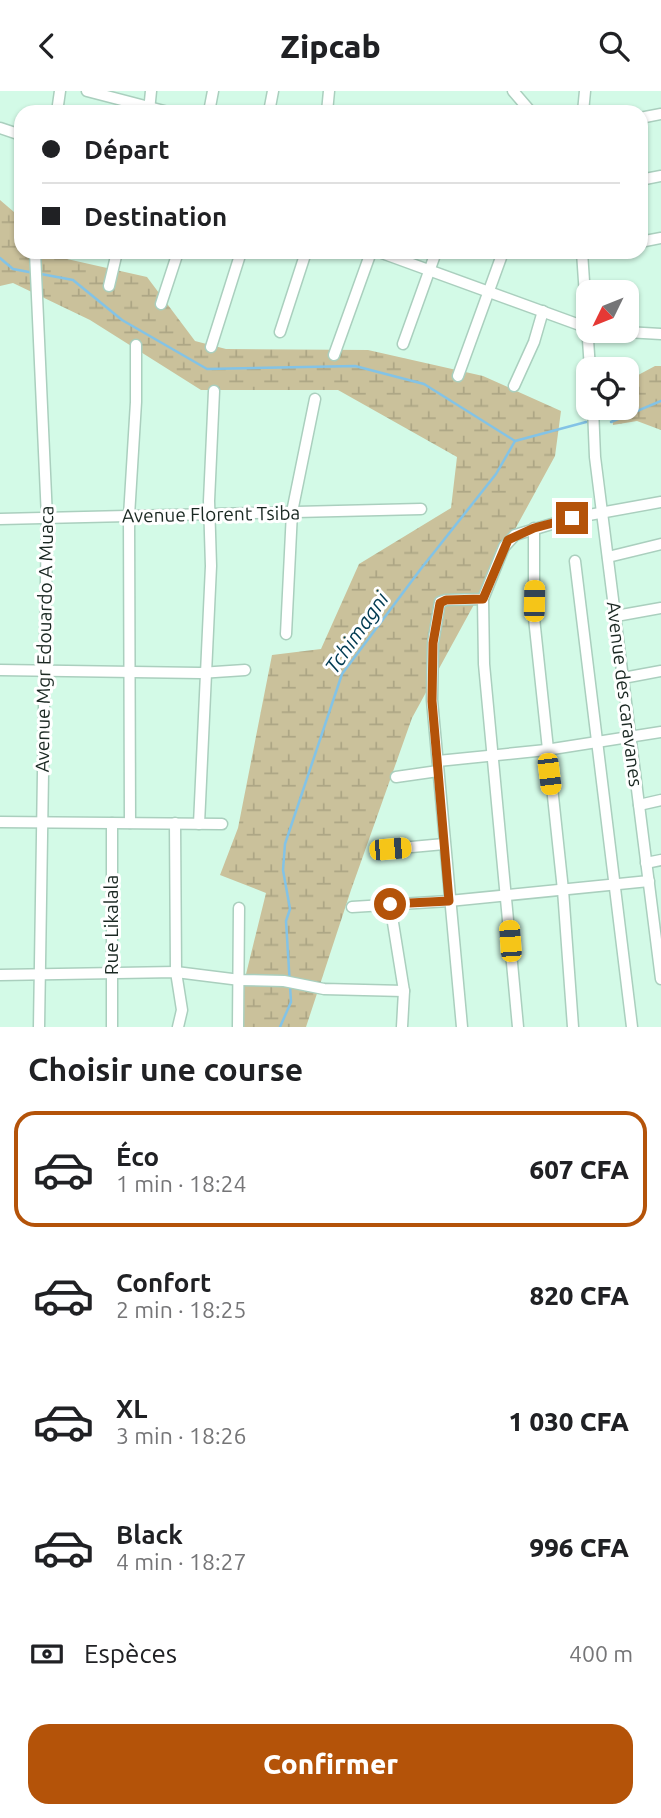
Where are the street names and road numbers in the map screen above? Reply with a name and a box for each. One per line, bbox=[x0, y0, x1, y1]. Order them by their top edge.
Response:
street label: Avenue Florent Tsiba bbox=[122, 501, 300, 527]
street label: Avenue Mgr Edouardo A Muaca bbox=[31, 505, 57, 773]
street label: Avenue des caravanes bbox=[603, 600, 647, 788]
street label: Rue Likalala bbox=[100, 875, 122, 975]

